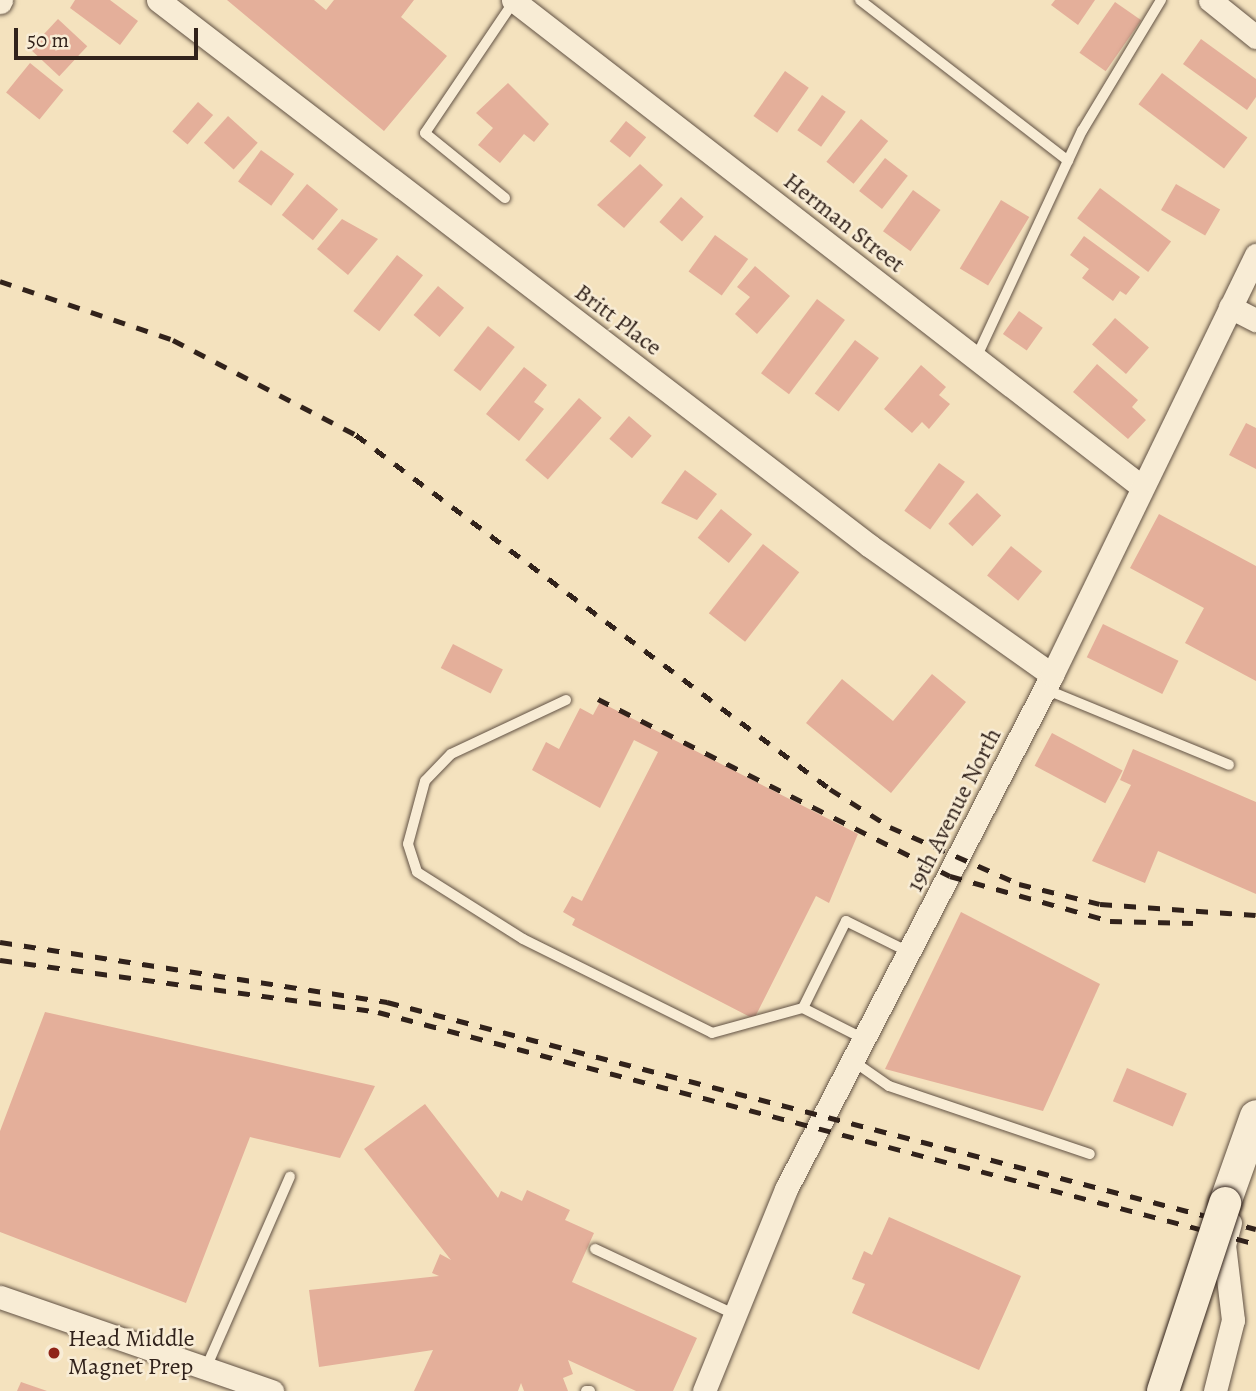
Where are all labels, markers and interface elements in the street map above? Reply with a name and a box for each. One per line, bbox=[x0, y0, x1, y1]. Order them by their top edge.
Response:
scale bar bbox=[18, 14, 201, 58]
text: 50 m bbox=[27, 26, 69, 54]
street label: Herman Street bbox=[778, 167, 910, 279]
street label: Britt Place bbox=[569, 278, 667, 362]
street label: 19th Avenue North bbox=[900, 723, 1008, 897]
place label: Head Middle Magnet Prep bbox=[68, 1325, 194, 1381]
marker: Head Middle Magnet Prep bbox=[46, 1345, 62, 1361]

